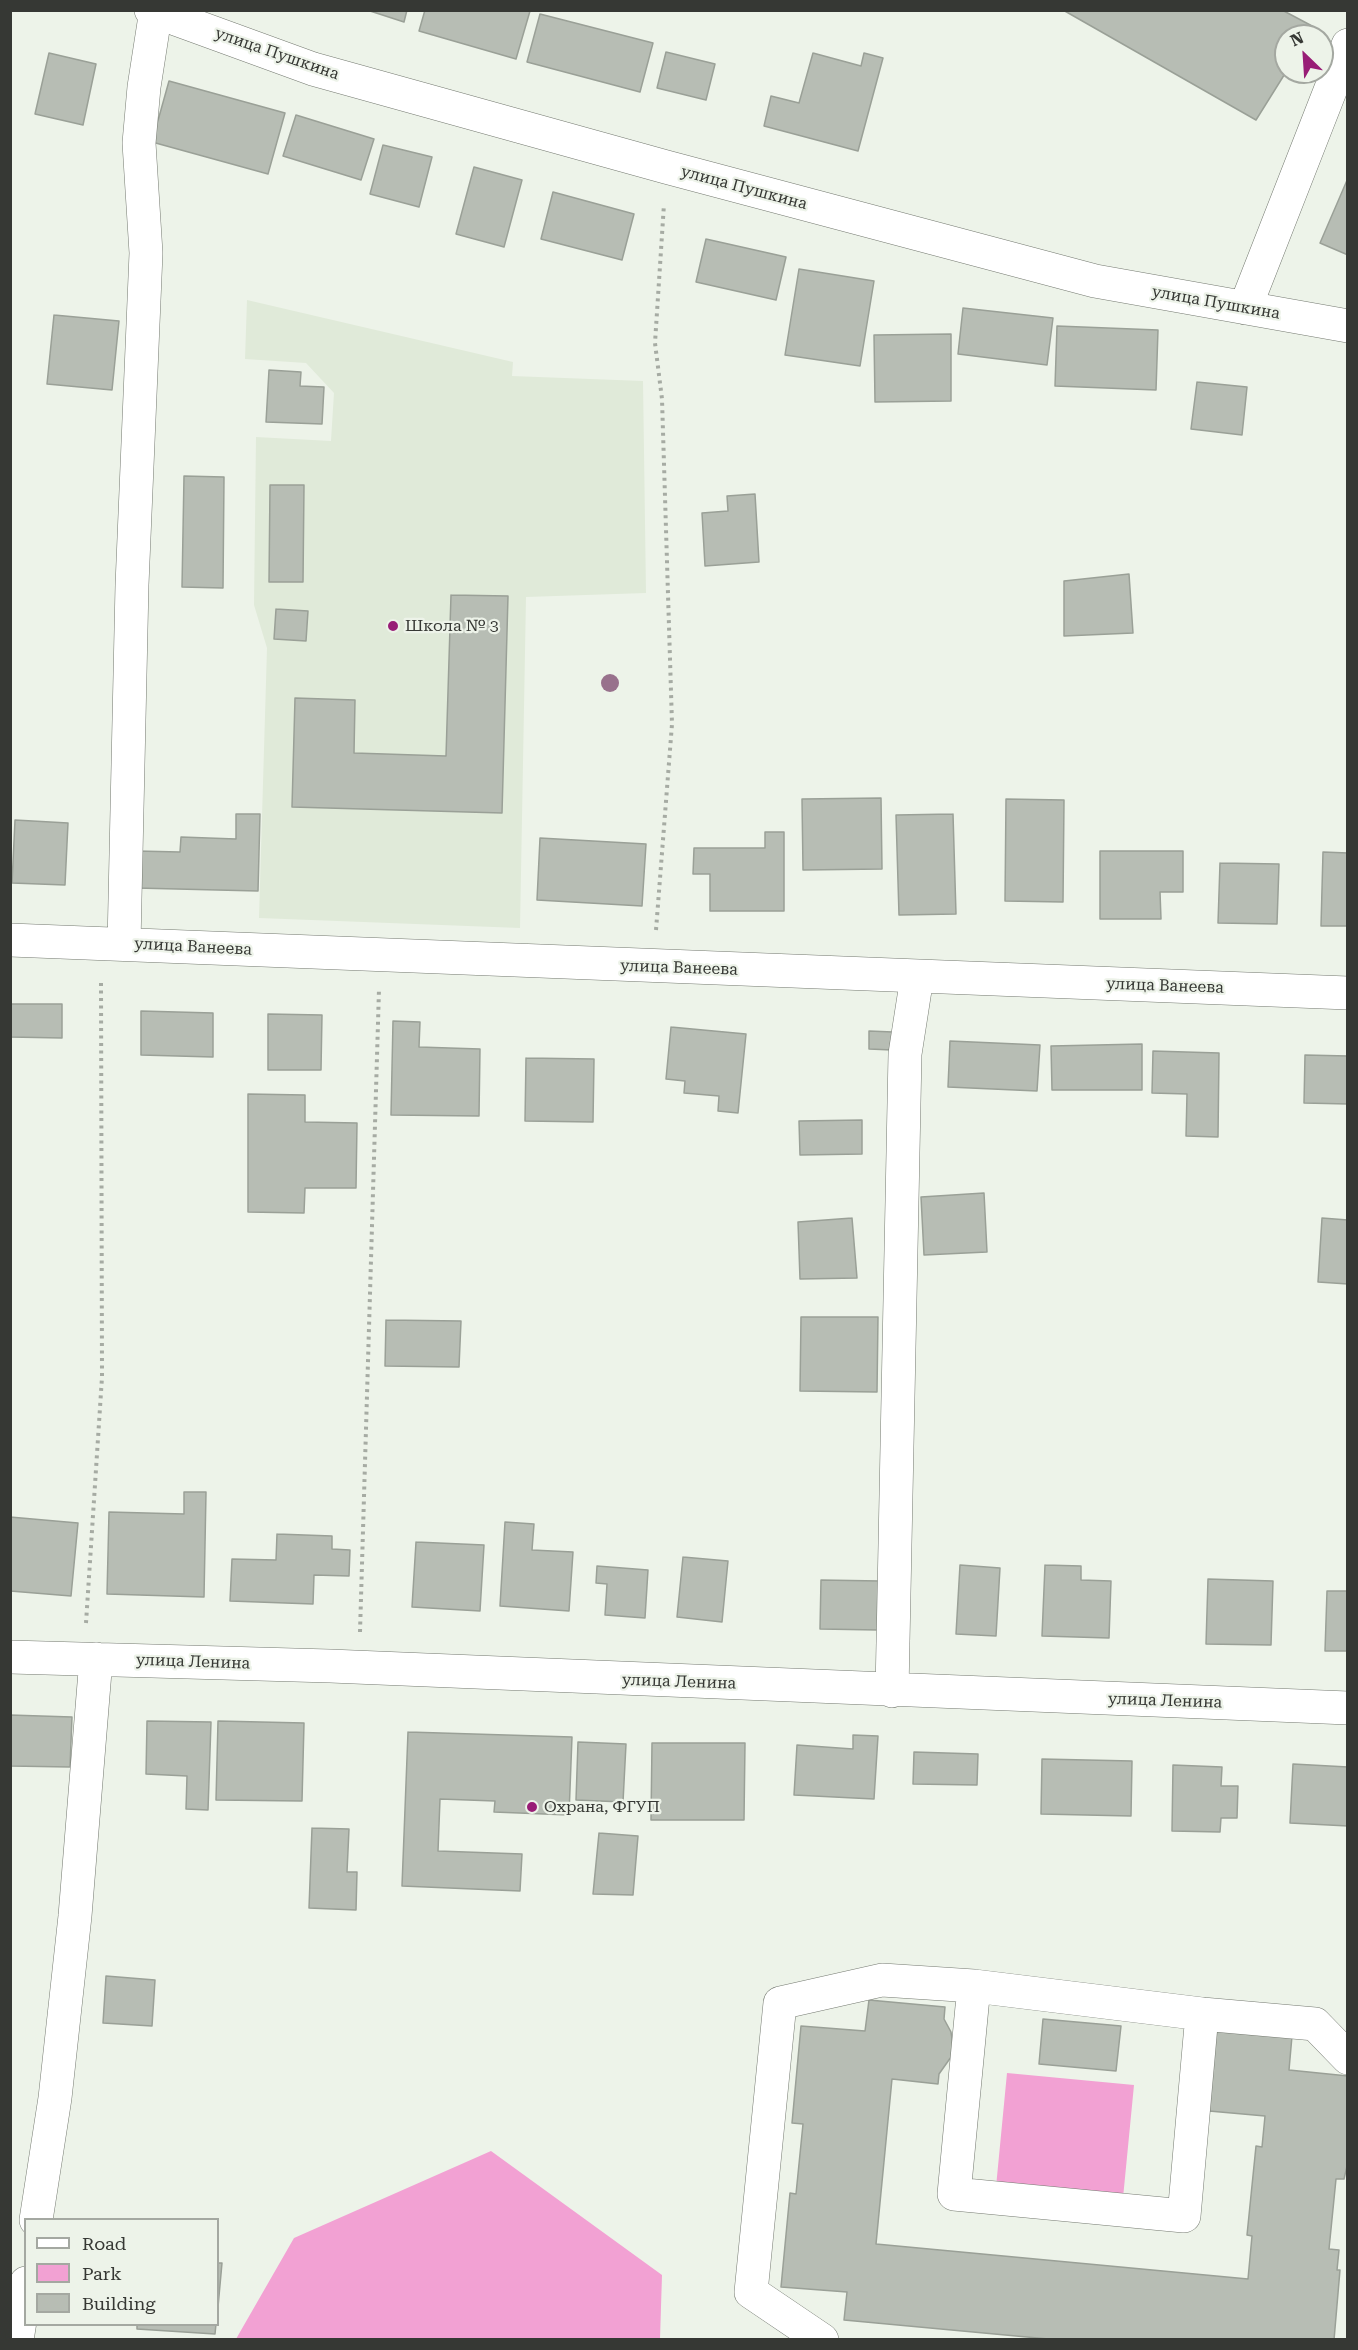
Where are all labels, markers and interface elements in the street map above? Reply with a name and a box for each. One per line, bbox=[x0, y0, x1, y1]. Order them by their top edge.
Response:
street label: улица Пушкина bbox=[212, 24, 342, 84]
north arrow bbox=[1274, 24, 1334, 84]
text: N bbox=[1287, 28, 1307, 50]
street label: улица Пушкина bbox=[679, 162, 809, 214]
street label: улица Пушкина bbox=[1150, 282, 1282, 324]
place label: Школа № 3 bbox=[405, 616, 499, 636]
marker: Школа № 3 bbox=[386, 619, 400, 633]
street label: улица Ванеева bbox=[134, 934, 252, 960]
street label: улица Ванеева bbox=[620, 956, 738, 980]
street label: улица Ванеева bbox=[1106, 974, 1224, 998]
street label: улица Ленина bbox=[136, 1650, 250, 1674]
street label: улица Ленина bbox=[622, 1670, 736, 1694]
street label: улица Ленина bbox=[1108, 1689, 1222, 1713]
place label: Охрана, ФГУП bbox=[544, 1797, 660, 1817]
marker: Охрана, ФГУП bbox=[525, 1800, 539, 1814]
legend bbox=[24, 2218, 219, 2326]
text: Road bbox=[82, 2233, 126, 2254]
text: Park bbox=[82, 2263, 122, 2284]
text: Building bbox=[82, 2293, 156, 2314]

